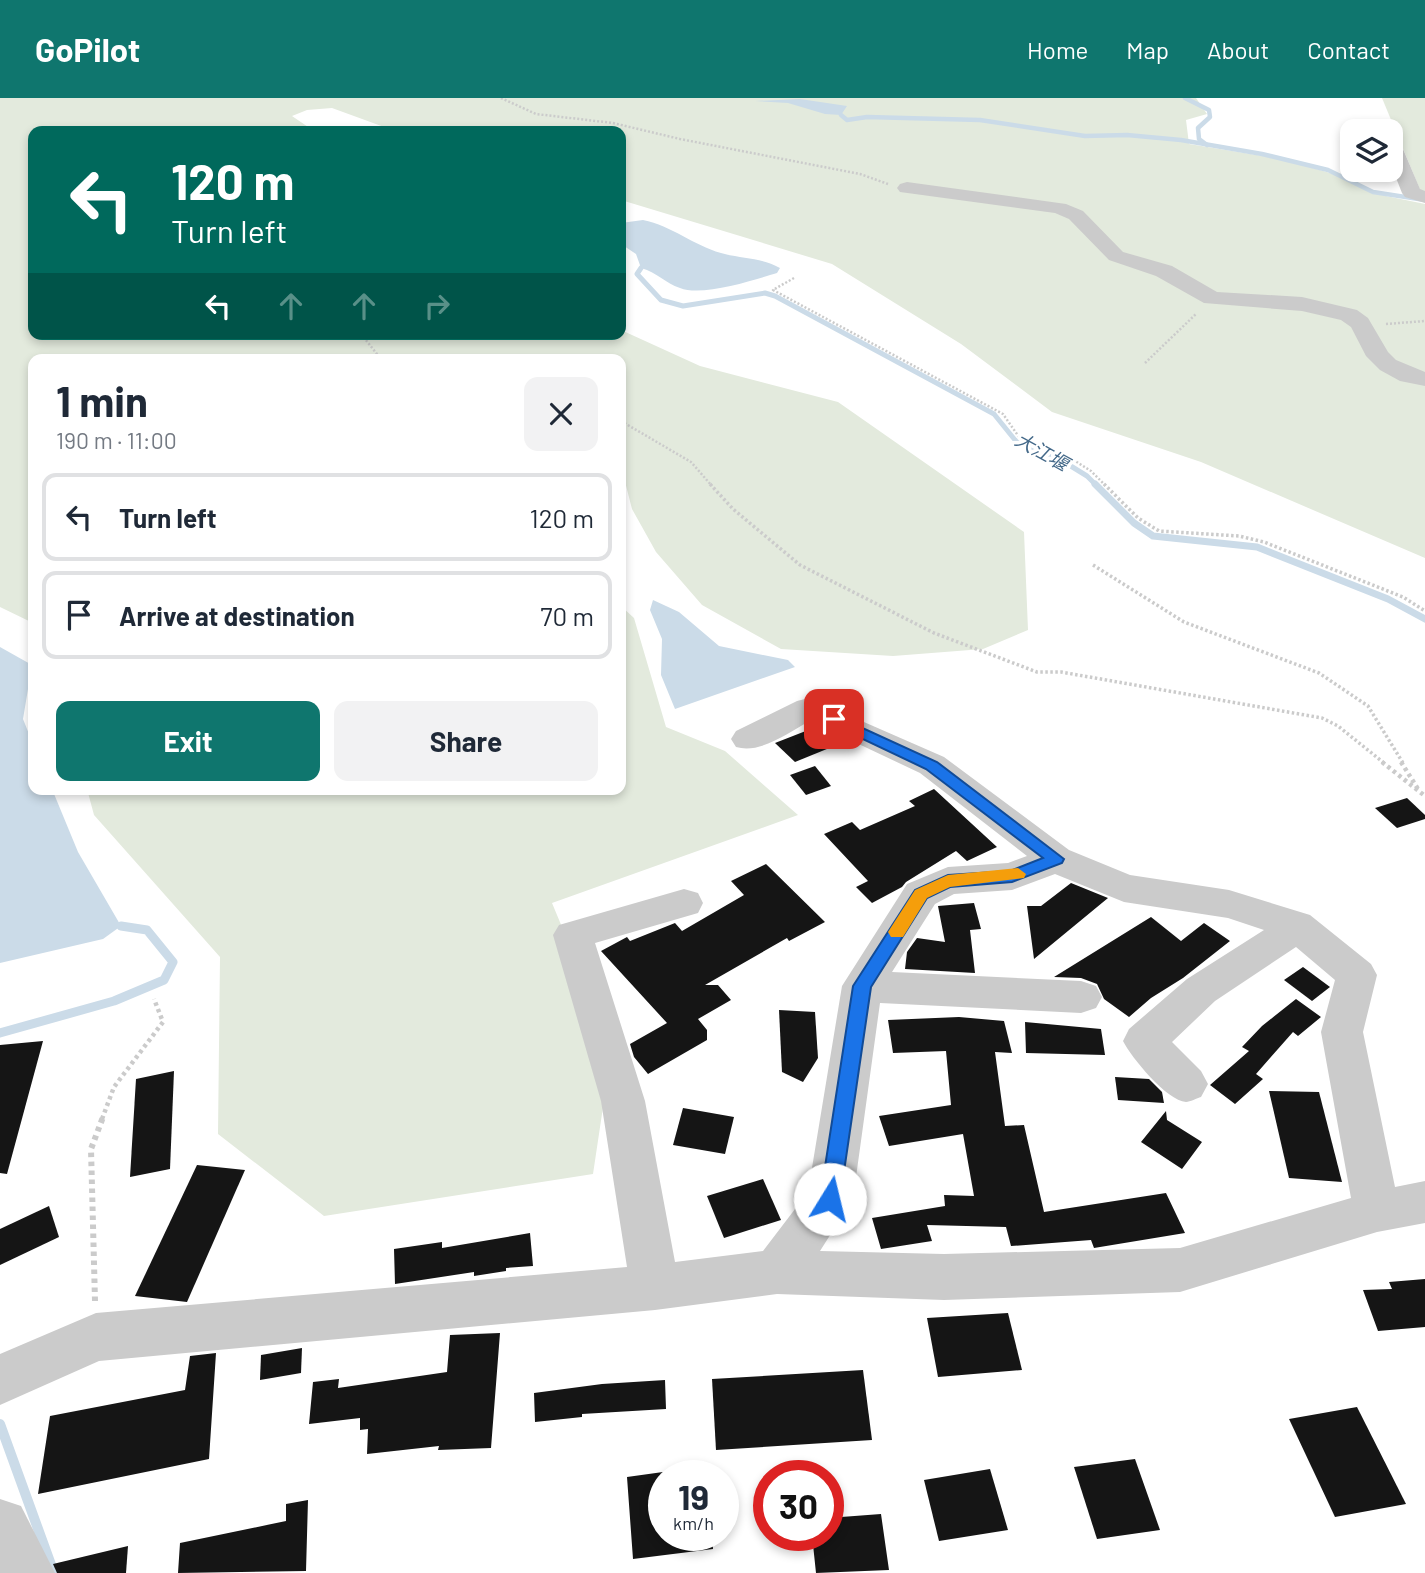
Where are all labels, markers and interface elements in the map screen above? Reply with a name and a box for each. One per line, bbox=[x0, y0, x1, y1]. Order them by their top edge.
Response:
text: GoPilot bbox=[35, 29, 140, 69]
text: Home bbox=[1027, 35, 1088, 64]
text: Map bbox=[1126, 35, 1169, 64]
text: About bbox=[1207, 35, 1269, 64]
text: Contact bbox=[1307, 35, 1390, 64]
map controls bbox=[1340, 119, 1403, 182]
button: layers bbox=[1340, 119, 1403, 182]
text: 120 m bbox=[171, 151, 294, 210]
icon: left bbox=[56, 154, 147, 245]
text: Turn left bbox=[171, 211, 288, 249]
icon: left bbox=[199, 287, 237, 325]
icon: ahead bbox=[272, 287, 310, 325]
icon: ahead bbox=[345, 287, 383, 325]
icon: right bbox=[418, 287, 456, 325]
text: 1 min bbox=[56, 375, 148, 425]
button: close bbox=[524, 377, 598, 451]
text: 190 m · 11:00 bbox=[56, 426, 177, 454]
water label: 大江堰 bbox=[1011, 427, 1075, 476]
icon: left bbox=[60, 498, 98, 536]
text: Turn left bbox=[119, 502, 217, 533]
text: 120 m bbox=[530, 502, 594, 533]
icon: arrive bbox=[60, 596, 98, 634]
text: Arrive at destination bbox=[119, 600, 355, 631]
text: 70 m bbox=[540, 600, 594, 631]
pin bbox=[804, 689, 864, 749]
icon: arrive bbox=[815, 700, 853, 738]
button: Exit bbox=[56, 701, 320, 781]
button: Share bbox=[334, 701, 598, 781]
position arrow bbox=[793, 1162, 867, 1236]
speed limit sign: 30 bbox=[753, 1460, 844, 1551]
text: 19 bbox=[678, 1475, 709, 1517]
text: km/h bbox=[673, 1512, 714, 1534]

